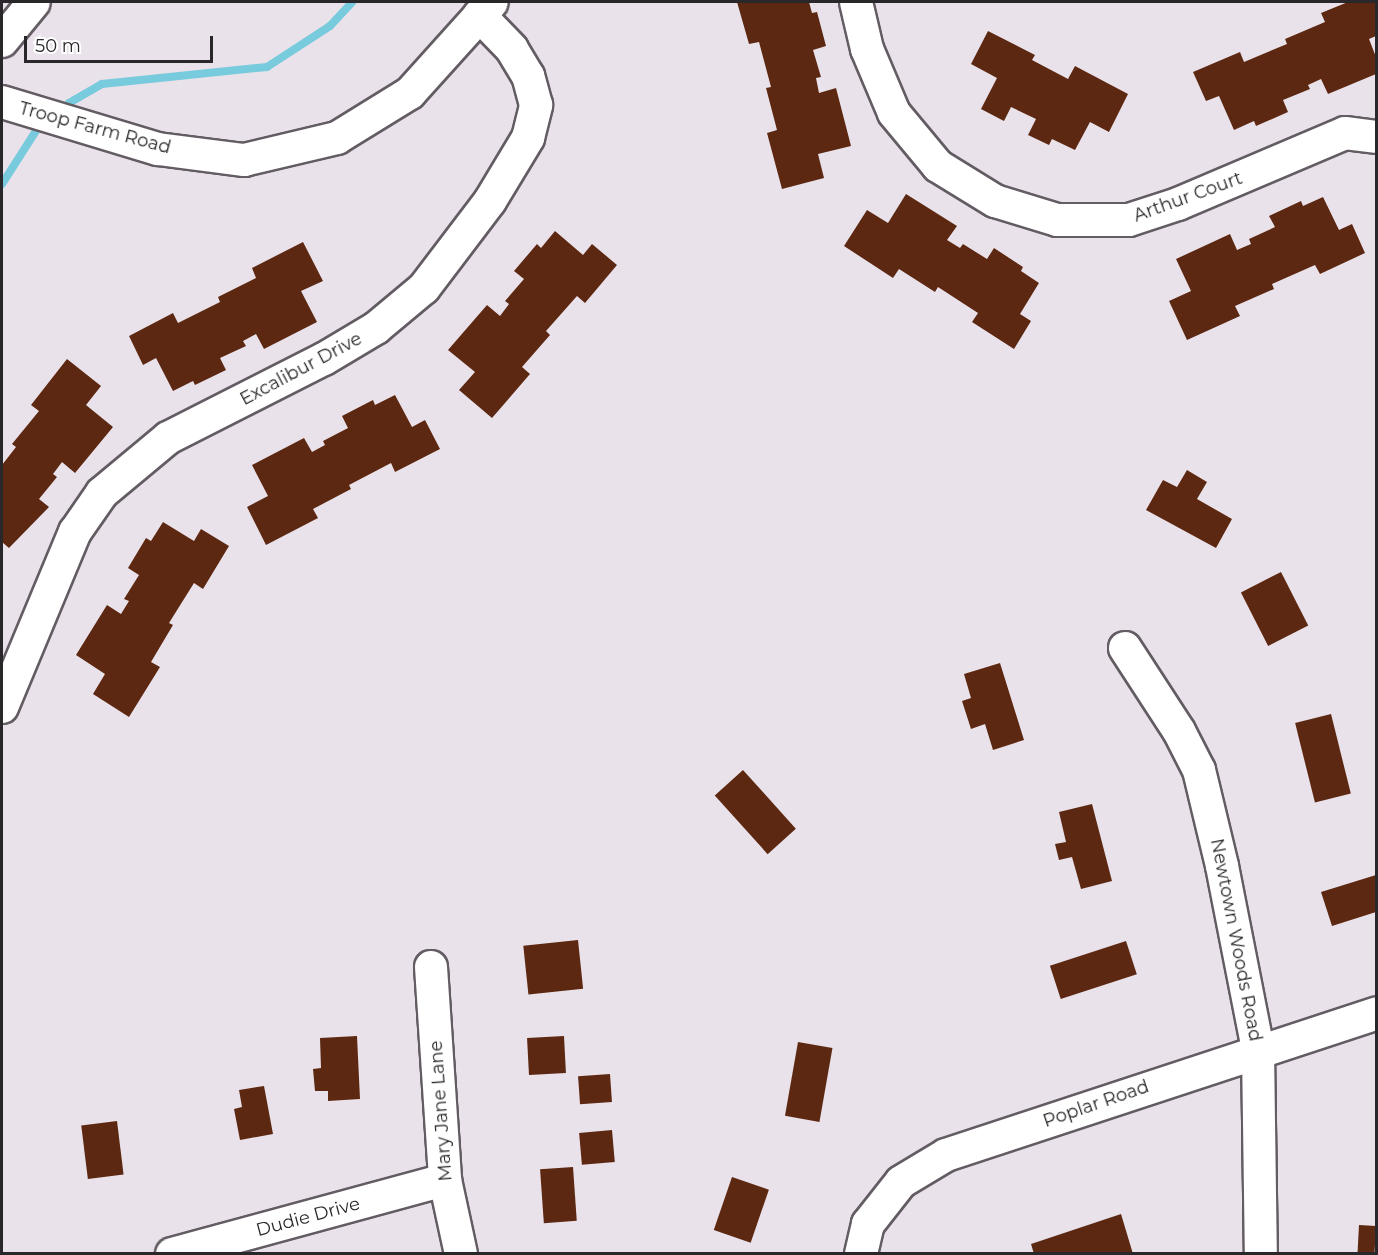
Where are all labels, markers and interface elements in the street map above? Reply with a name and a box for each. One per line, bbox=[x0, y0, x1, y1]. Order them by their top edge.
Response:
scale bar bbox=[27, 24, 216, 62]
text: 50 m bbox=[35, 35, 81, 57]
street label: Troop Farm Road bbox=[17, 97, 173, 159]
street label: Arthur Court bbox=[1131, 167, 1245, 227]
street label: Excalibur Drive bbox=[236, 328, 366, 410]
street label: Newtown Woods Road bbox=[1206, 837, 1266, 1043]
street label: Mary Jane Lane bbox=[425, 1040, 457, 1182]
street label: Poplar Road bbox=[1040, 1076, 1152, 1132]
street label: Dudie Drive bbox=[254, 1193, 362, 1241]

